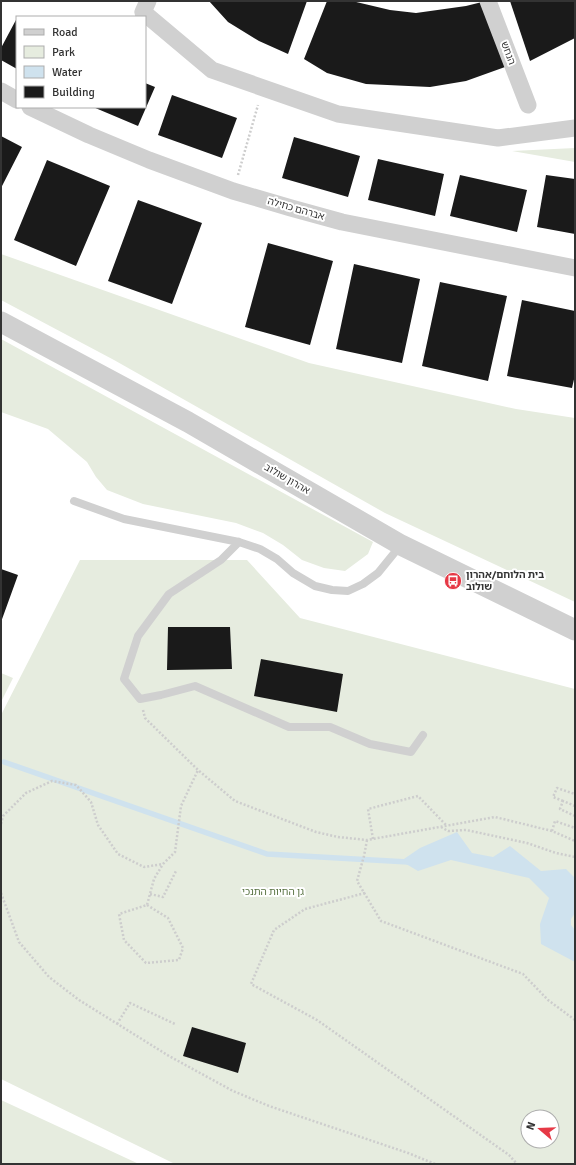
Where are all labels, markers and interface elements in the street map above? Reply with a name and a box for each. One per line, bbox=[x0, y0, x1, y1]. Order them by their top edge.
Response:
legend bbox=[16, 16, 146, 108]
text: Road bbox=[52, 25, 78, 40]
street label: הנחש bbox=[498, 40, 518, 66]
text: Park bbox=[52, 45, 75, 60]
text: Water bbox=[52, 65, 83, 80]
text: Building bbox=[52, 85, 95, 100]
street label: אברהם כחילה bbox=[266, 195, 326, 223]
street label: אהרון שולוב bbox=[262, 461, 312, 497]
place label: בית הלוחם/אהרון שולוב bbox=[466, 569, 544, 593]
bus stop icon: בית הלוחם/אהרון שולוב bbox=[443, 571, 463, 591]
park label: גן החיות התנכי bbox=[242, 886, 304, 898]
north arrow bbox=[520, 1109, 560, 1149]
text: N bbox=[524, 1120, 538, 1132]

